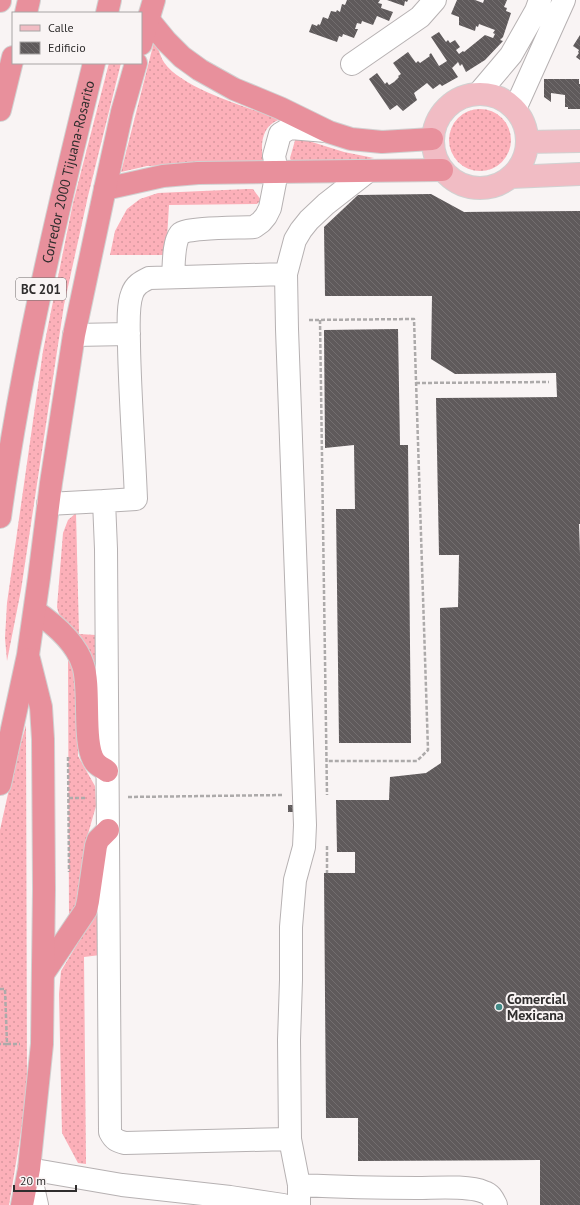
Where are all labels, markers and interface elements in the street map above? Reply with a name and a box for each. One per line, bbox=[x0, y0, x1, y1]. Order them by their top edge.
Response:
legend bbox=[12, 12, 142, 64]
text: Calle bbox=[48, 20, 74, 35]
text: Edificio bbox=[48, 40, 86, 55]
street label: Corredor 2000 Tijuana-Rosarito bbox=[38, 79, 98, 265]
road number: BC 201 bbox=[16, 278, 66, 300]
place label: Comercial Mexicana bbox=[507, 990, 567, 1024]
marker: Comercial Mexicana bbox=[494, 1002, 504, 1012]
scale bar bbox=[14, 1167, 76, 1193]
text: 20 m bbox=[20, 1173, 46, 1188]

